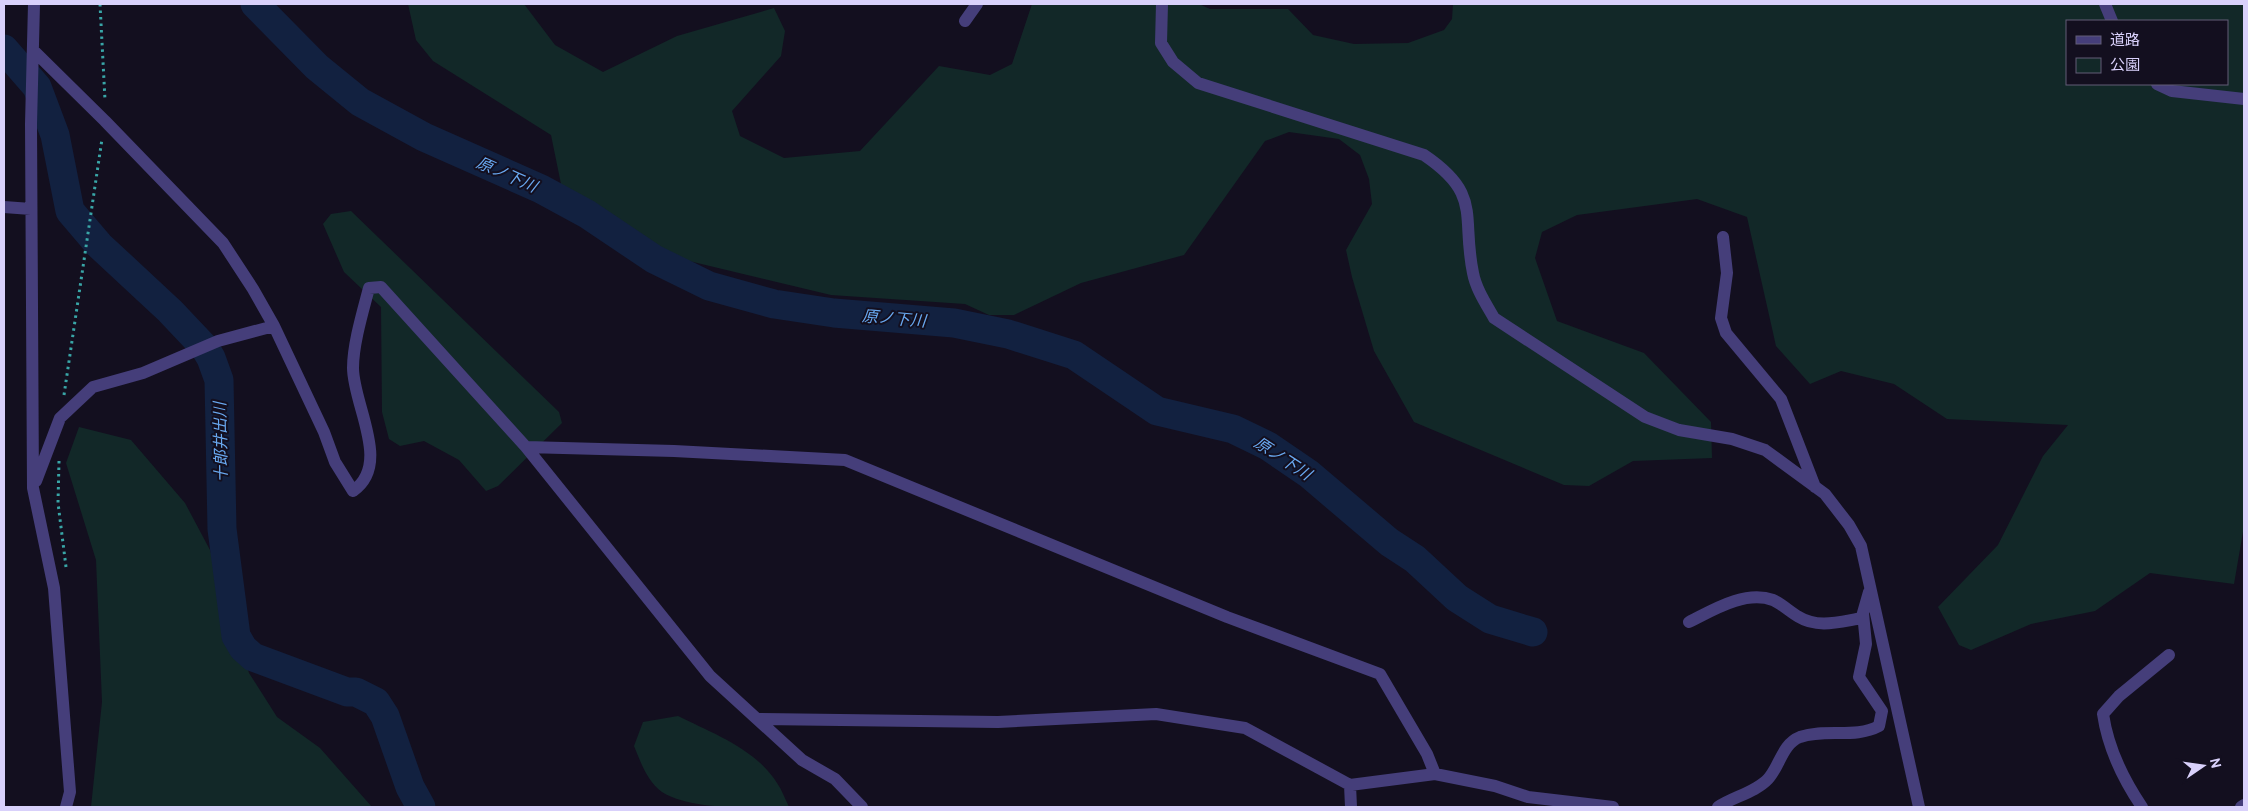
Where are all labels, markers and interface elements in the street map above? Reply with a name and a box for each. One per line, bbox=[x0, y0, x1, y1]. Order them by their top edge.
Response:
legend bbox=[2066, 20, 2228, 85]
text: 道路 bbox=[2110, 32, 2140, 51]
text: 公園 bbox=[2110, 57, 2140, 76]
water label: 原ノ下川 bbox=[473, 154, 541, 199]
water label: 原ノ下川 bbox=[861, 307, 929, 333]
water label: 十郎井出川 bbox=[211, 400, 233, 482]
water label: 原ノ下川 bbox=[1250, 434, 1316, 487]
north arrow bbox=[2178, 741, 2228, 791]
text: N bbox=[2205, 757, 2224, 770]

